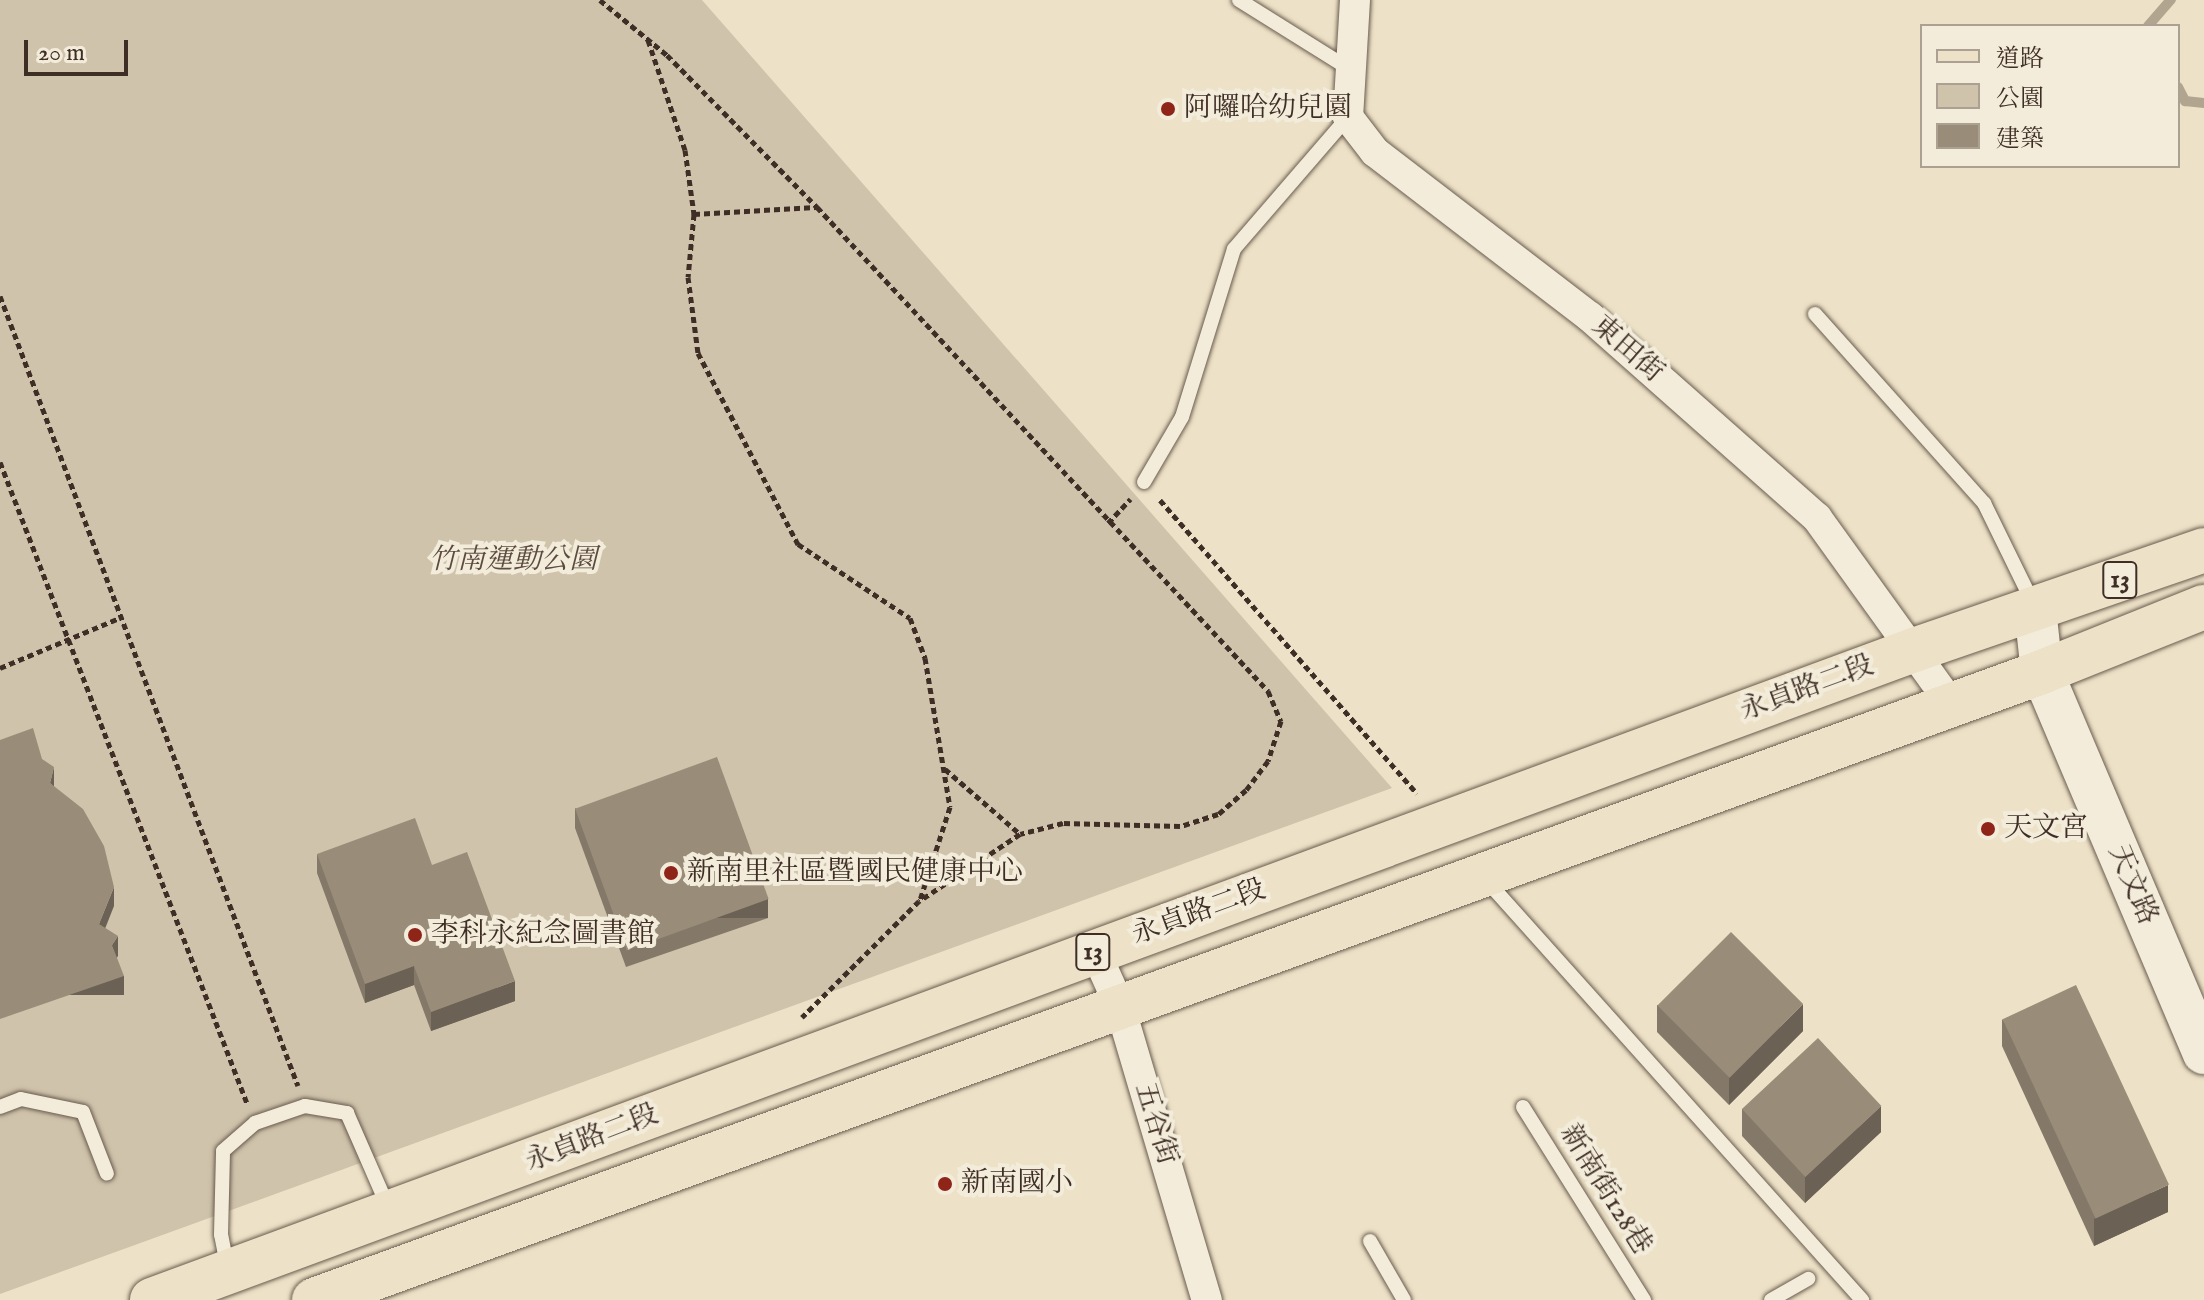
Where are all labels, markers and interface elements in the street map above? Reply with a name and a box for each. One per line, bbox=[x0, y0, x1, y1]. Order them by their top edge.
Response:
scale bar bbox=[28, 24, 132, 74]
legend bbox=[1920, 24, 2180, 168]
text: 20 m bbox=[38, 38, 85, 69]
text: 道路 bbox=[1996, 44, 2044, 75]
text: 公園 bbox=[1996, 84, 2044, 115]
place label: 阿囉哈幼兒園 bbox=[1184, 92, 1352, 126]
marker: 阿囉哈幼兒園 bbox=[1159, 100, 1177, 118]
text: 建築 bbox=[1996, 124, 2044, 155]
street label: 東田街 bbox=[1584, 310, 1670, 390]
park label: 竹南運動公園 bbox=[429, 544, 597, 578]
road number: 13 bbox=[2102, 558, 2138, 602]
street label: 永貞路二段 bbox=[1735, 649, 1879, 729]
place label: 天文宮 bbox=[2004, 812, 2088, 846]
marker: 天文宮 bbox=[1979, 820, 1997, 838]
street label: 天文路 bbox=[2100, 840, 2164, 930]
place label: 新南里社區暨國民健康中心 bbox=[687, 856, 1023, 890]
marker: 新南里社區暨國民健康中心 bbox=[662, 864, 680, 882]
street label: 永貞路二段 bbox=[1127, 873, 1271, 953]
place label: 李科永紀念圖書館 bbox=[431, 918, 655, 952]
marker: 李科永紀念圖書館 bbox=[406, 926, 424, 944]
road number: 13 bbox=[1075, 930, 1111, 974]
street label: 五谷街 bbox=[1127, 1079, 1183, 1169]
street label: 永貞路二段 bbox=[521, 1098, 663, 1180]
street label: 新南街128巷 bbox=[1552, 1119, 1658, 1261]
place label: 新南國小 bbox=[961, 1167, 1073, 1201]
marker: 新南國小 bbox=[936, 1175, 954, 1193]

